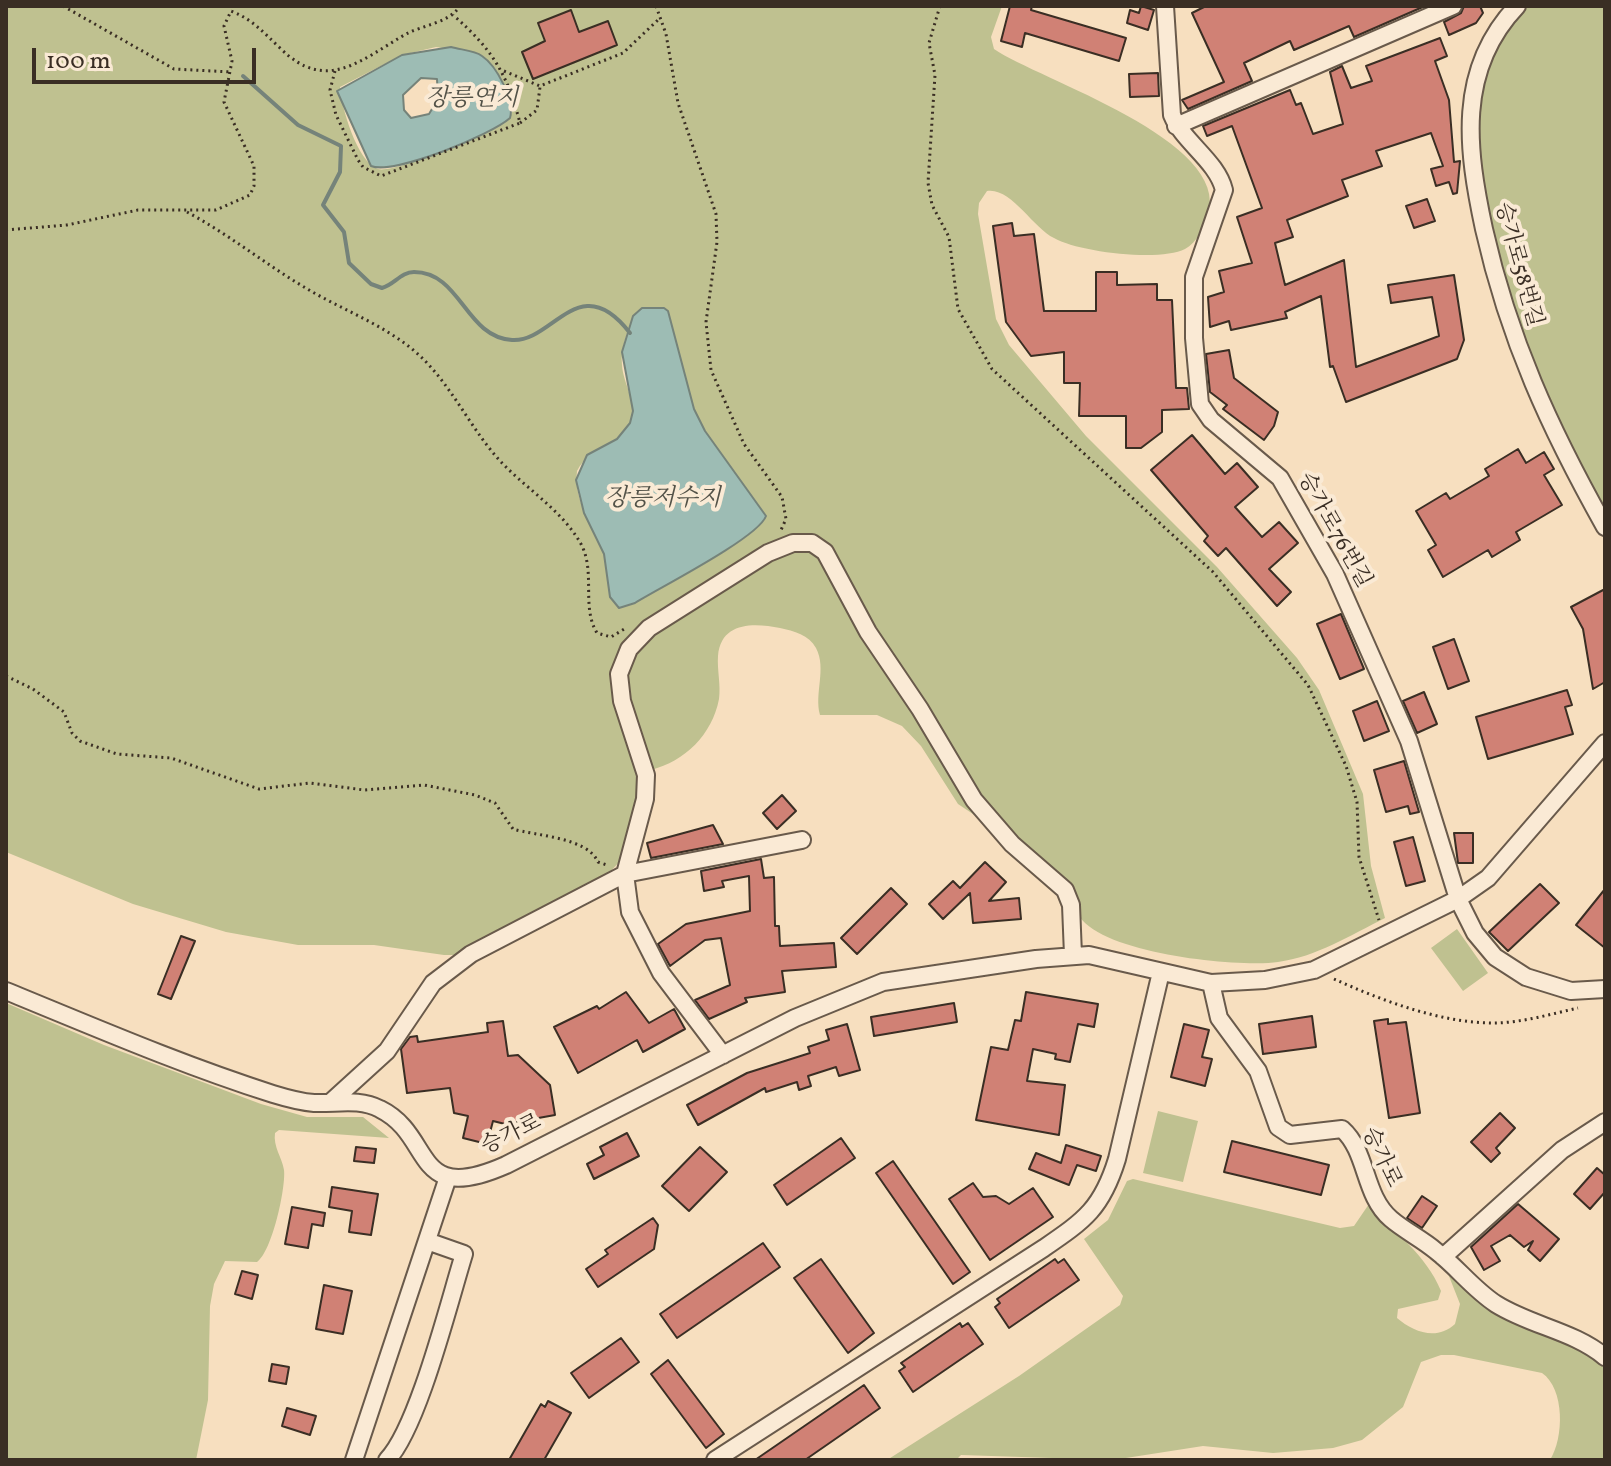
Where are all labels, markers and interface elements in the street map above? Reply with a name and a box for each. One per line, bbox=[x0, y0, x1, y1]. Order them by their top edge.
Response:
scale bar bbox=[36, 32, 260, 82]
text: 100 m bbox=[46, 45, 111, 79]
water label: 장릉연지 bbox=[426, 87, 518, 115]
street label: 승가로58번길 bbox=[1488, 200, 1546, 330]
street label: 승가로76번길 bbox=[1290, 469, 1376, 593]
water label: 장릉저수지 bbox=[605, 487, 721, 515]
street label: 승가로 bbox=[478, 1110, 546, 1162]
street label: 승가로 bbox=[1355, 1124, 1405, 1192]

